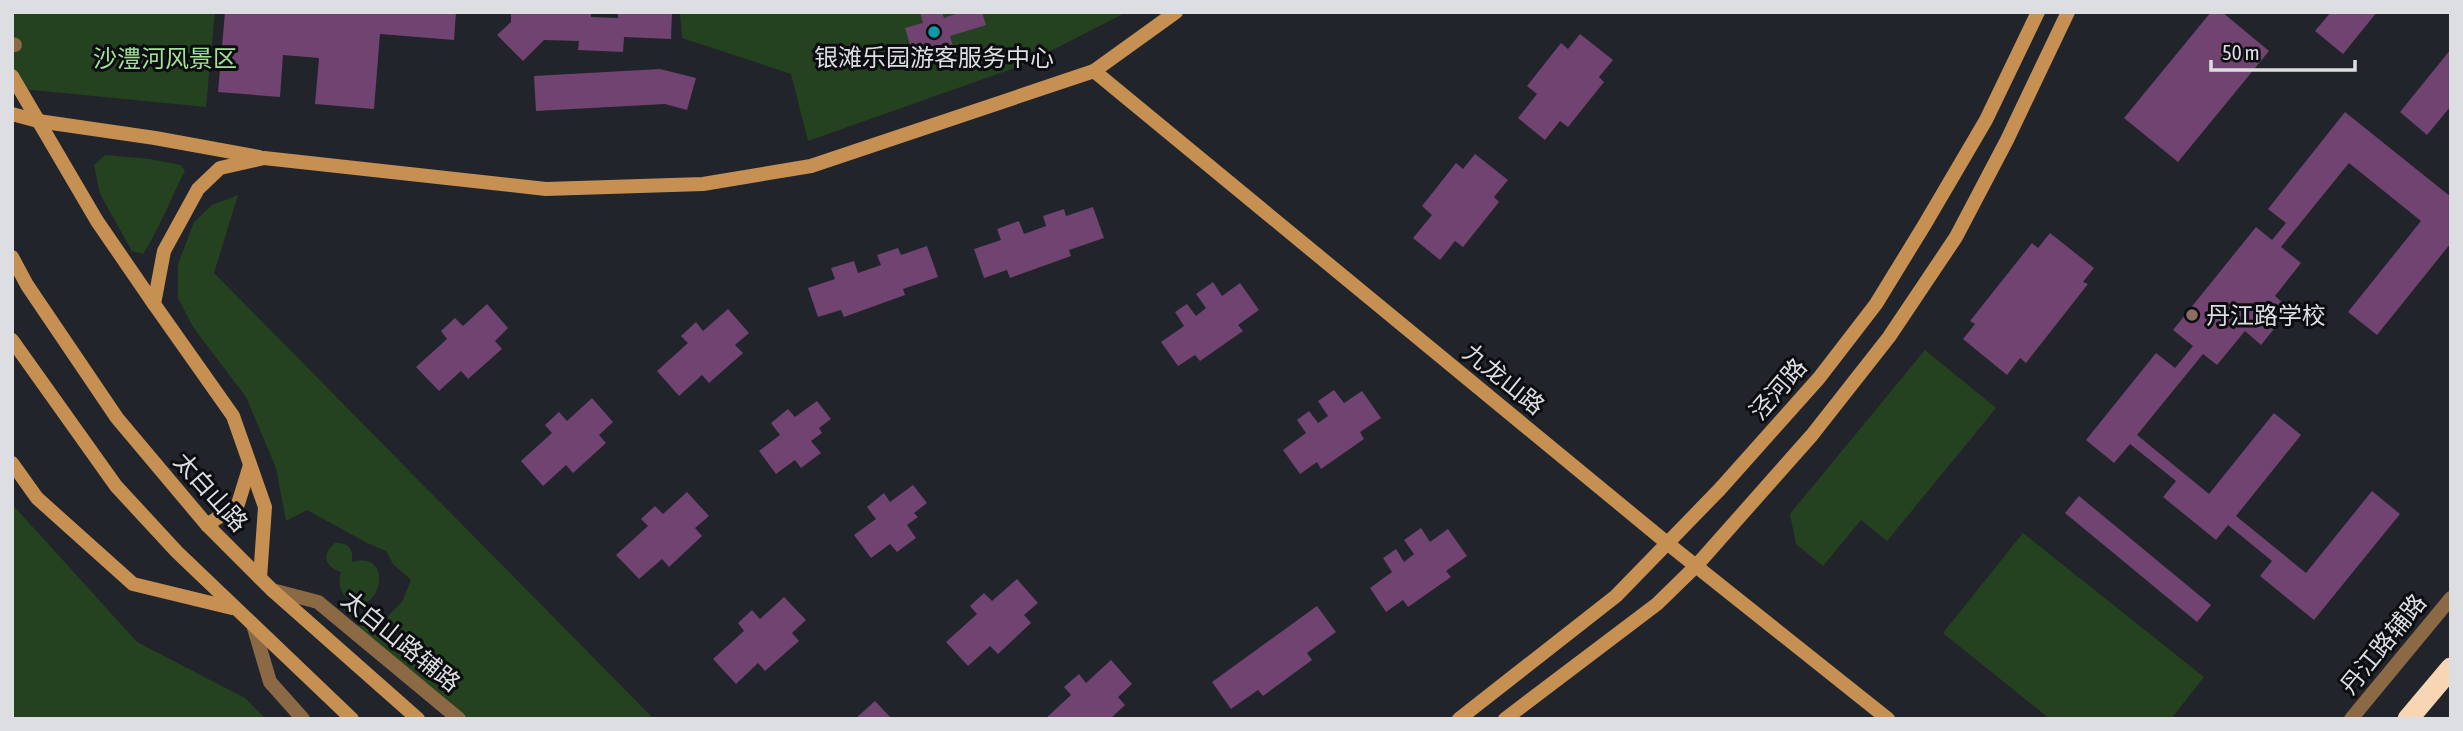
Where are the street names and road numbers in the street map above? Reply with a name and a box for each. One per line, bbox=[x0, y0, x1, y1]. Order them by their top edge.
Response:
street label: 九龙山路 bbox=[1458, 338, 1550, 420]
street label: 泾河路 bbox=[1744, 353, 1812, 425]
street label: 太白山路 bbox=[169, 447, 253, 537]
street label: 太白山路辅路 bbox=[337, 585, 465, 697]
street label: 丹江路辅路 bbox=[2335, 589, 2431, 699]

